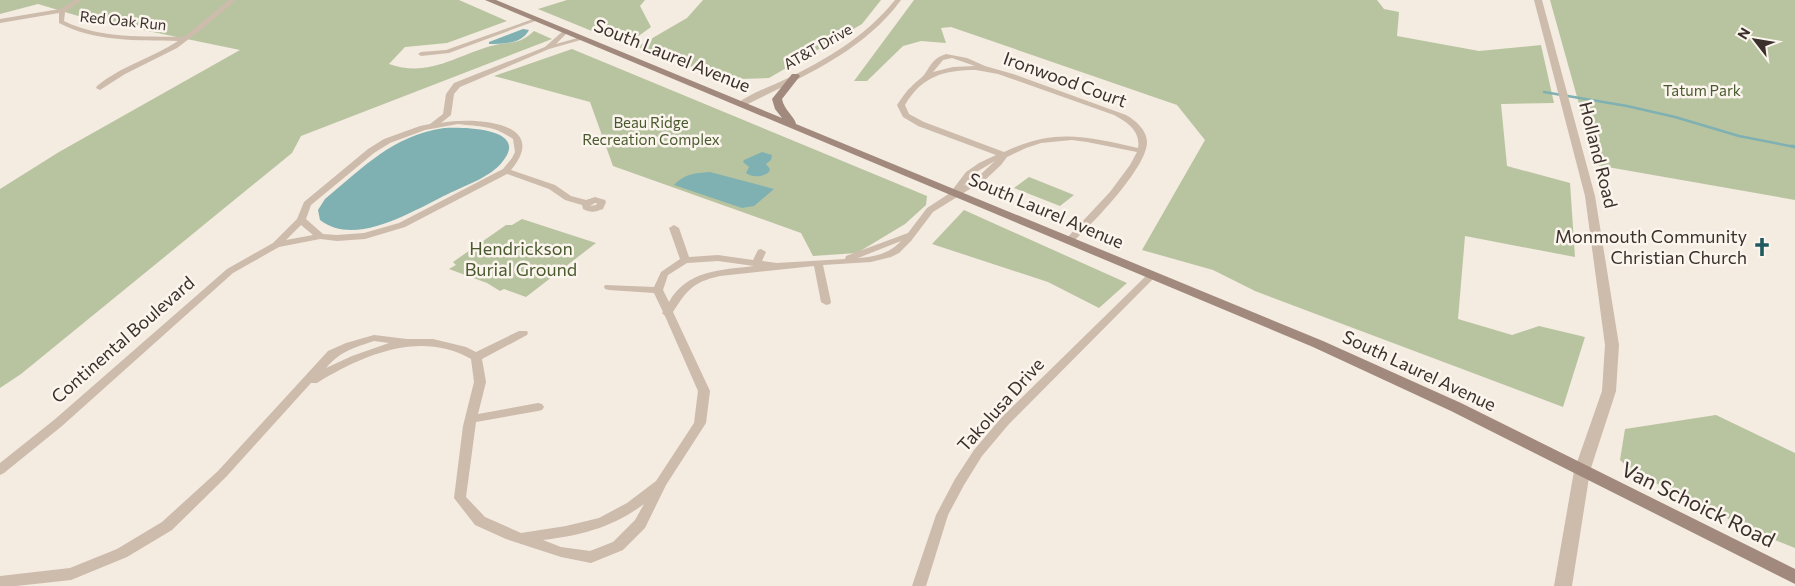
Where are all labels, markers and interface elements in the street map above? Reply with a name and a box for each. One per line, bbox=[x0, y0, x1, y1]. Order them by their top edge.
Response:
street label: Red Oak Run bbox=[79, 7, 167, 34]
street label: South Laurel Avenue bbox=[591, 14, 754, 96]
north arrow bbox=[1730, 15, 1780, 65]
street label: AT&T Drive bbox=[780, 19, 855, 73]
text: N bbox=[1733, 24, 1753, 42]
street label: Ironwood Court bbox=[1001, 47, 1130, 112]
park label: Tatum Park bbox=[1663, 81, 1741, 99]
street label: Holland Road bbox=[1575, 99, 1623, 210]
park label: Beau Ridge Recreation Complex bbox=[582, 113, 720, 148]
street label: South Laurel Avenue bbox=[965, 167, 1127, 253]
place label: Monmouth Community Christian Church bbox=[1555, 225, 1747, 268]
church icon: Monmouth Community Christian Church bbox=[1751, 236, 1773, 258]
park label: Hendrickson Burial Ground bbox=[465, 237, 577, 280]
street label: Continental Boulevard bbox=[46, 271, 198, 407]
street label: South Laurel Avenue bbox=[1339, 325, 1500, 415]
street label: Takolusa Drive bbox=[952, 353, 1048, 456]
street label: Van Schoick Road bbox=[1618, 456, 1780, 552]

